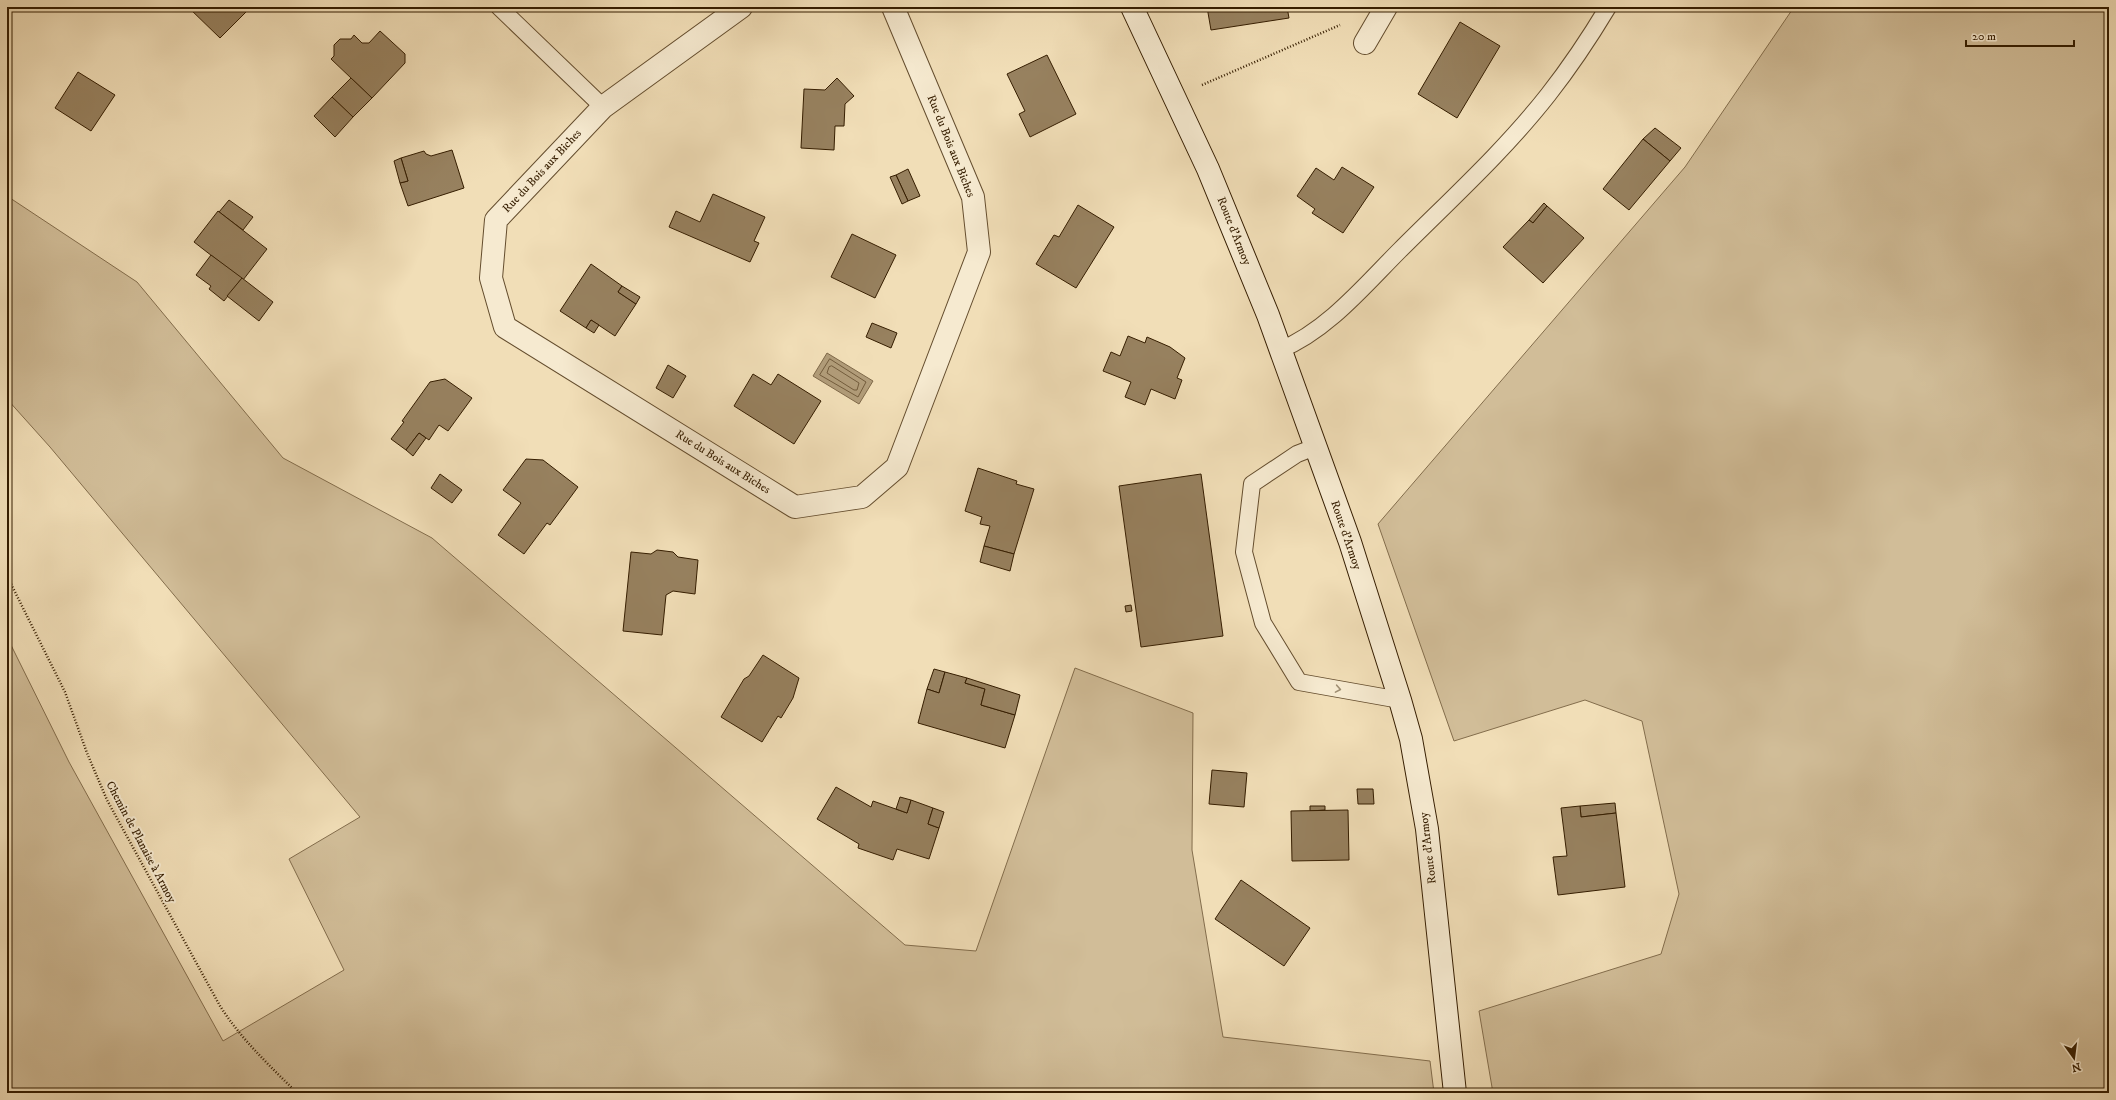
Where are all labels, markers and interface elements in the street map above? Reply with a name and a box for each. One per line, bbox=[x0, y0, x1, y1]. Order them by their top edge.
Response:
scale bar bbox=[1966, 22, 2074, 48]
text: 20 m bbox=[1972, 29, 1996, 44]
street label: Rue du Bois aux Biches bbox=[924, 93, 978, 199]
street label: Rue du Bois aux Biches bbox=[499, 126, 585, 216]
street label: Route d'Armoy bbox=[1214, 195, 1255, 268]
street label: Rue du Bois aux Biches bbox=[673, 427, 773, 497]
street label: Route d'Armoy bbox=[1327, 498, 1365, 572]
one-way arrow bbox=[1335, 684, 1341, 693]
street label: Chemin de Planaise à Armoy bbox=[103, 779, 180, 906]
street label: Route d'Armoy bbox=[1416, 811, 1440, 885]
north arrow bbox=[2054, 1038, 2094, 1078]
text: N bbox=[2070, 1059, 2082, 1075]

